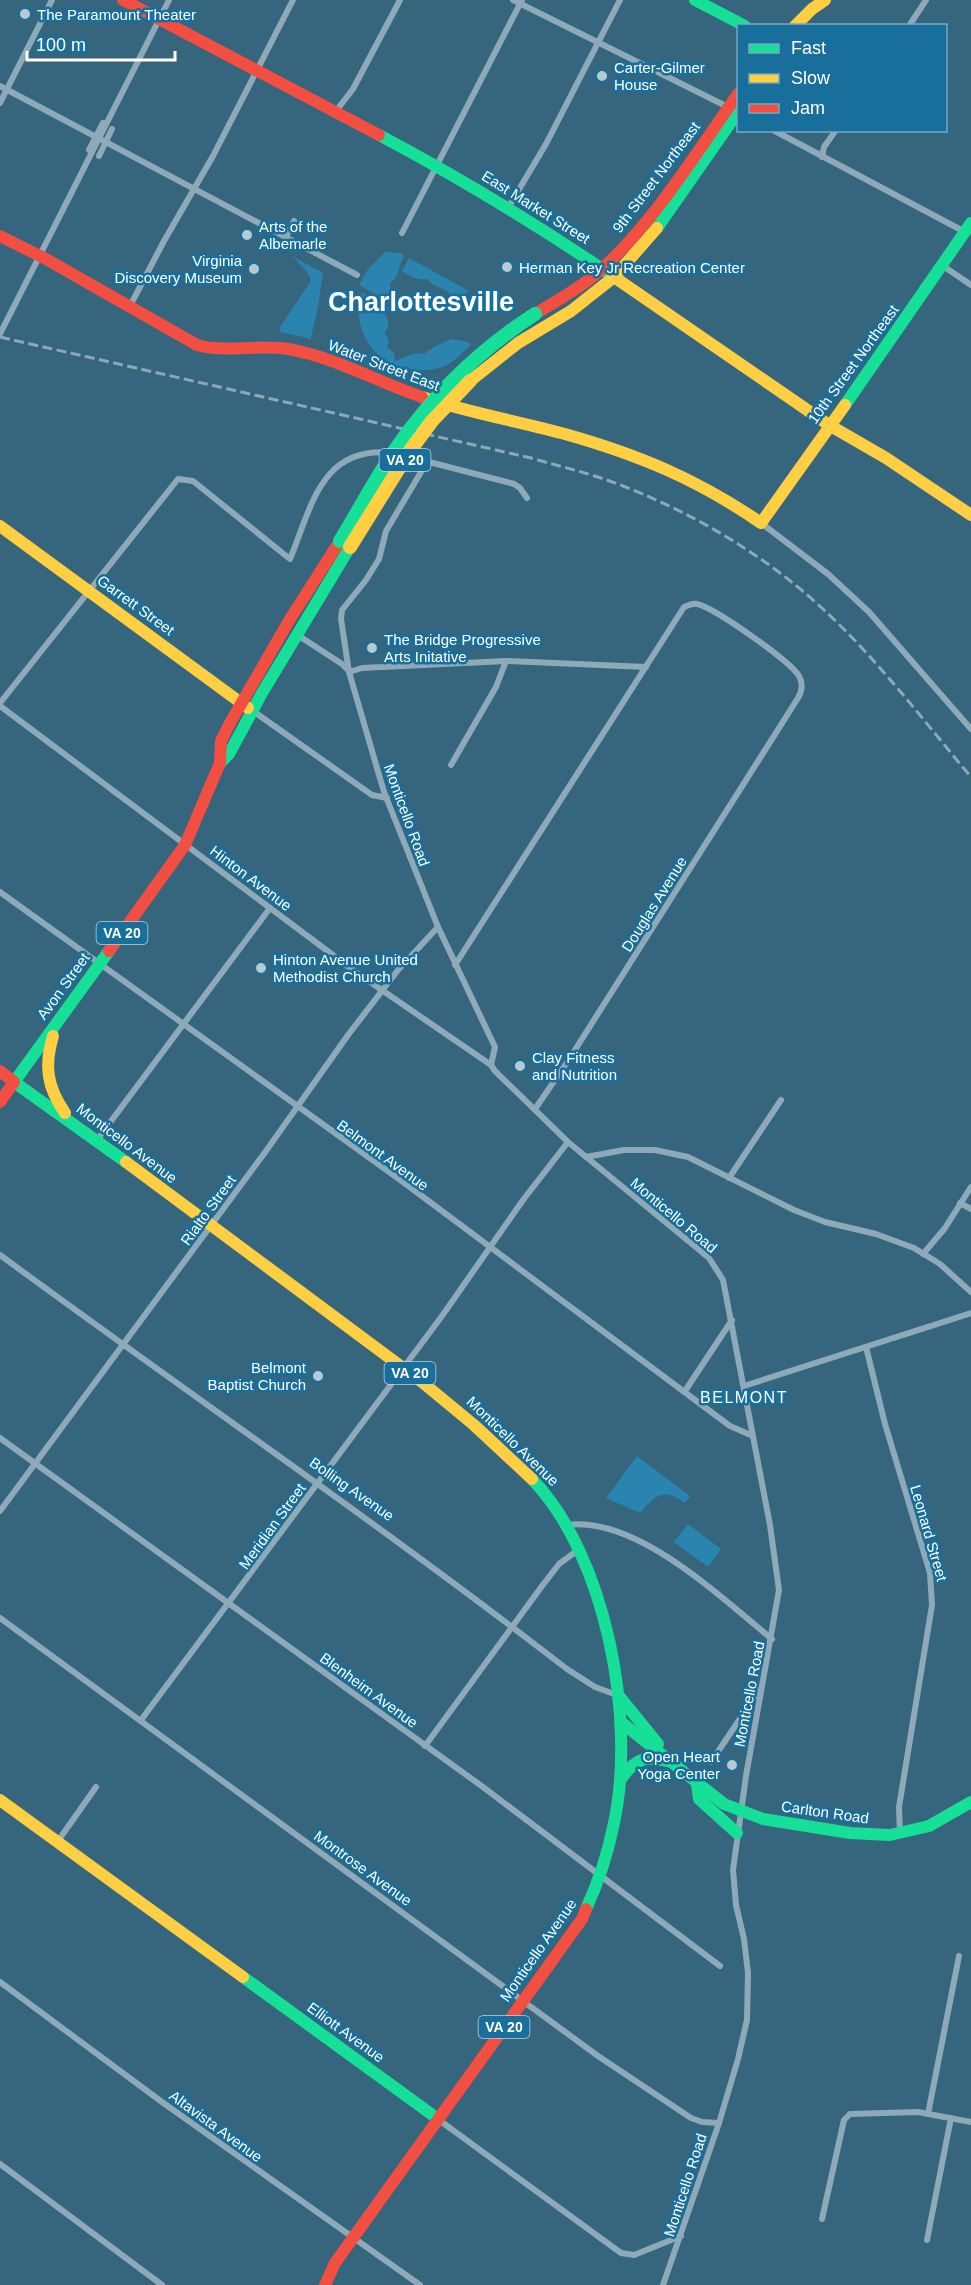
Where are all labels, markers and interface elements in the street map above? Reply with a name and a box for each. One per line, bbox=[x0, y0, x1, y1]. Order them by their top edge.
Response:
place label: The Paramount Theater bbox=[37, 6, 196, 23]
marker: The Paramount Theater bbox=[18, 7, 32, 21]
scale bar bbox=[27, 24, 176, 62]
legend bbox=[737, 24, 947, 132]
text: 100 m bbox=[36, 35, 86, 55]
text: Fast bbox=[791, 38, 826, 58]
place label: Carter-Gilmer House bbox=[614, 59, 705, 93]
text: Slow bbox=[791, 68, 831, 88]
marker: Carter-Gilmer House bbox=[595, 69, 609, 83]
text: Jam bbox=[791, 98, 825, 118]
street label: 9th Street Northeast bbox=[609, 118, 704, 236]
street label: East Market Street bbox=[479, 167, 594, 248]
place label: Arts of the Albemarle bbox=[259, 218, 327, 252]
marker: Arts of the Albemarle bbox=[240, 228, 254, 242]
place label: Virginia Discovery Museum bbox=[114, 252, 243, 286]
place label: Herman Key Jr Recreation Center bbox=[519, 259, 745, 276]
marker: Herman Key Jr Recreation Center bbox=[500, 260, 514, 274]
marker: Virginia Discovery Museum bbox=[247, 262, 261, 276]
district label: Charlottesville bbox=[328, 287, 514, 317]
street label: 10th Street Northeast bbox=[804, 301, 902, 427]
street label: Water Street East bbox=[326, 336, 443, 394]
road number: VA 20 bbox=[380, 449, 430, 471]
street label: Garrett Street bbox=[94, 571, 178, 639]
place label: The Bridge Progressive Arts Initative bbox=[384, 631, 541, 665]
marker: The Bridge Progressive Arts Initative bbox=[365, 641, 379, 655]
street label: Monticello Road bbox=[381, 762, 433, 868]
street label: Hinton Avenue bbox=[207, 842, 295, 914]
street label: Douglas Avenue bbox=[618, 853, 690, 955]
road number: VA 20 bbox=[96, 922, 148, 944]
street label: Avon Street bbox=[33, 949, 93, 1023]
place label: Hinton Avenue United Methodist Church bbox=[273, 951, 418, 985]
marker: Hinton Avenue United Methodist Church bbox=[254, 961, 268, 975]
place label: Clay Fitness and Nutrition bbox=[532, 1049, 617, 1083]
marker: Clay Fitness and Nutrition bbox=[513, 1059, 527, 1073]
street label: Monticello Avenue bbox=[73, 1100, 181, 1186]
street label: Belmont Avenue bbox=[334, 1116, 432, 1194]
street label: Rialto Street bbox=[177, 1171, 240, 1248]
street label: Monticello Road bbox=[627, 1174, 721, 1256]
place label: Belmont Baptist Church bbox=[208, 1359, 307, 1393]
road number: VA 20 bbox=[384, 1362, 436, 1384]
marker: Belmont Baptist Church bbox=[311, 1369, 325, 1383]
district label: BELMONT bbox=[700, 1389, 788, 1406]
street label: Monticello Avenue bbox=[463, 1393, 563, 1489]
street label: Bolling Avenue bbox=[307, 1454, 397, 1524]
street label: Meridian Street bbox=[235, 1479, 309, 1572]
street label: Leonard Street bbox=[907, 1483, 951, 1584]
street label: Monticello Road bbox=[730, 1640, 768, 1748]
street label: Blenheim Avenue bbox=[317, 1649, 421, 1731]
place label: Open Heart Yoga Center bbox=[637, 1748, 721, 1782]
marker: Open Heart Yoga Center bbox=[725, 1758, 739, 1772]
street label: Carlton Road bbox=[780, 1797, 870, 1827]
street label: Montrose Avenue bbox=[311, 1827, 415, 1909]
street label: Monticello Avenue bbox=[496, 1895, 580, 2005]
street label: Elliott Avenue bbox=[304, 1998, 388, 2066]
road number: VA 20 bbox=[478, 2016, 530, 2038]
street label: Altavista Avenue bbox=[166, 2087, 266, 2165]
street label: Monticello Road bbox=[660, 2131, 710, 2239]

